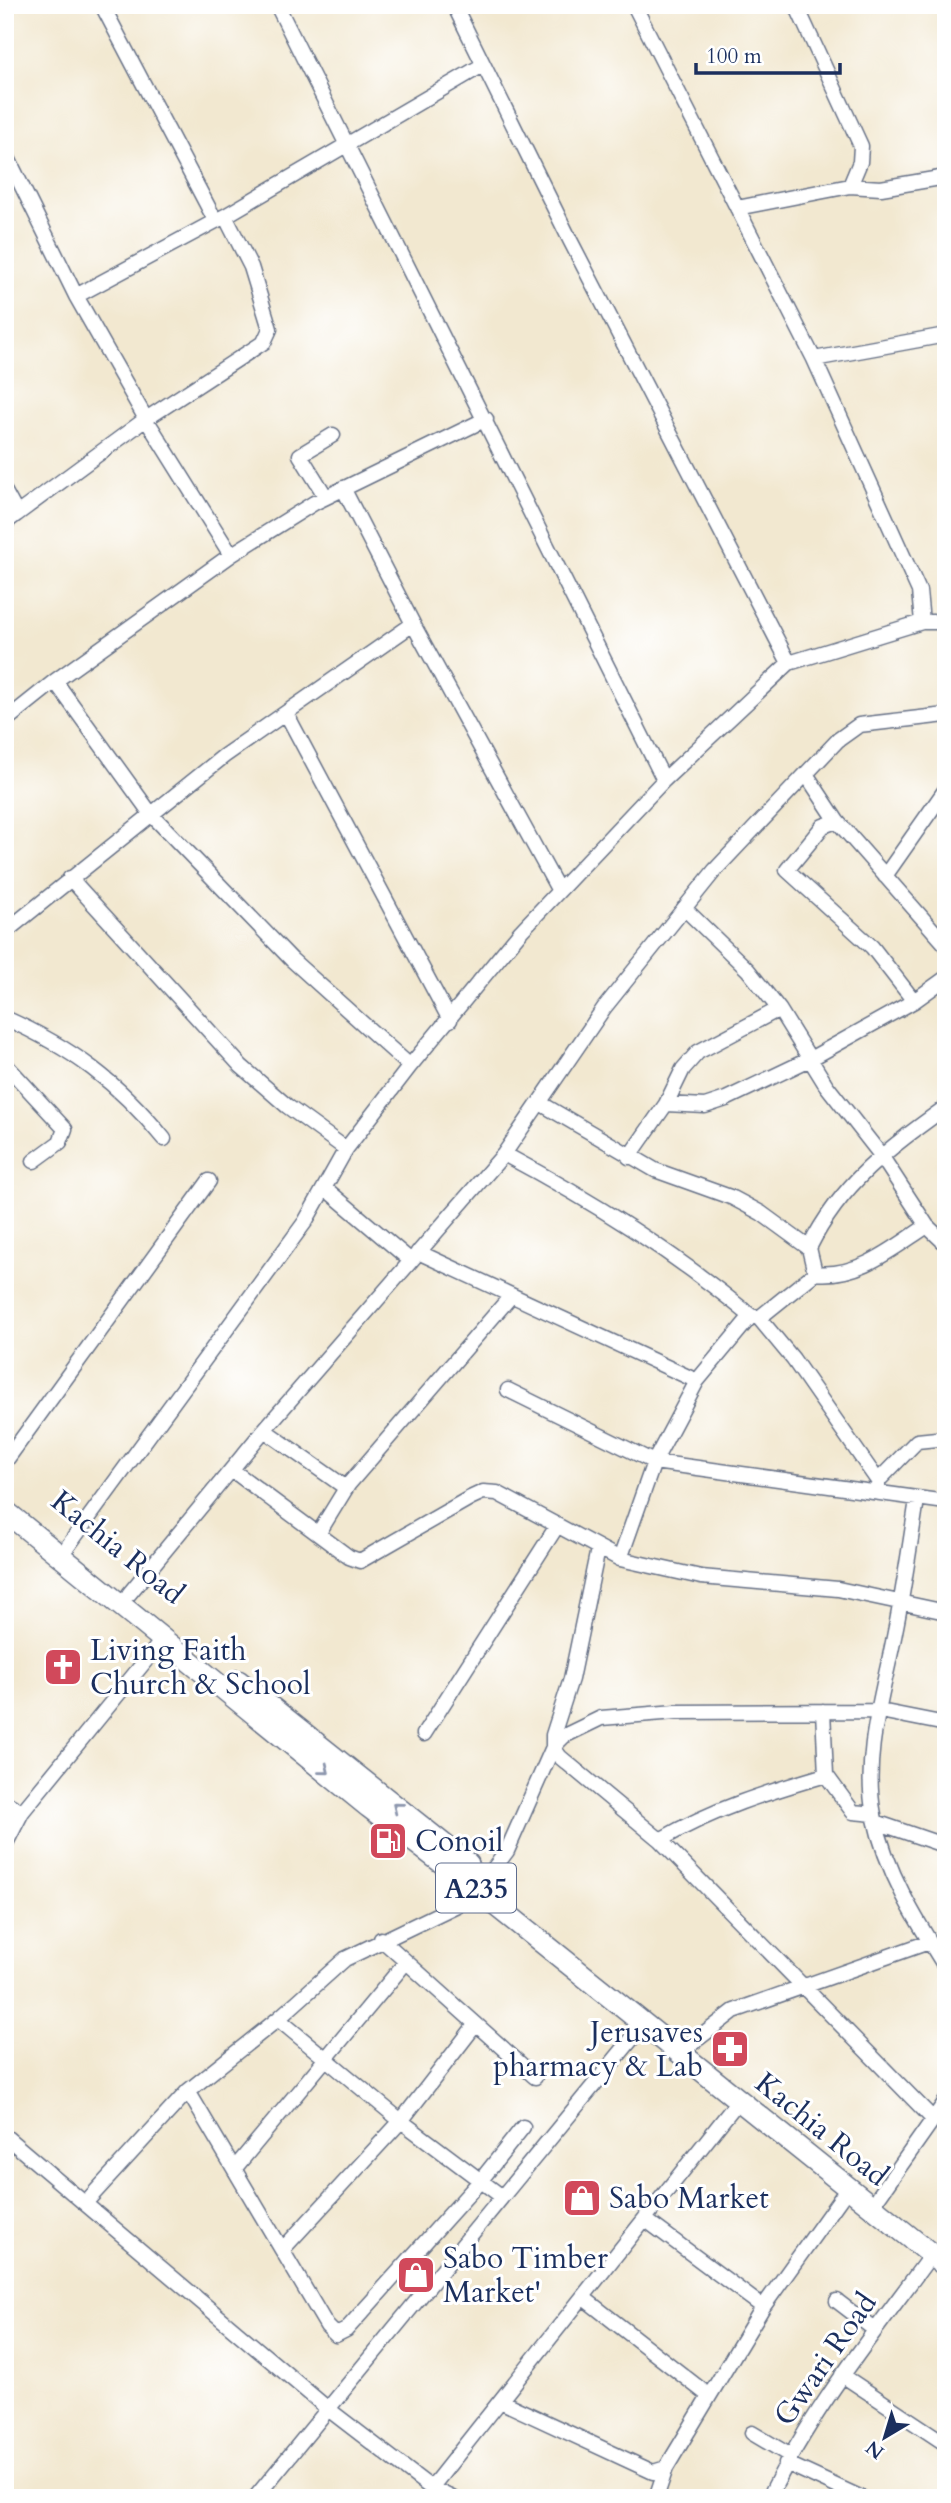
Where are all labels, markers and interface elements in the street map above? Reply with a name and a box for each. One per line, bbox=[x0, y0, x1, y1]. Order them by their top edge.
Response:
scale bar bbox=[696, 32, 839, 76]
text: 100 m bbox=[706, 42, 762, 71]
street label: Kachia Road bbox=[42, 1481, 193, 1614]
place label: Living Faith Church & School bbox=[90, 1630, 311, 1705]
church icon: Living Faith Church & School bbox=[42, 1646, 84, 1688]
one-way arrow bbox=[317, 1762, 329, 1775]
one-way arrow bbox=[392, 1803, 404, 1816]
fuel station icon: Conoil bbox=[367, 1820, 409, 1862]
place label: Conoil bbox=[415, 1821, 504, 1862]
road number: A235 bbox=[436, 1864, 516, 1912]
place label: Jerusaves pharmacy & Lab bbox=[493, 2012, 703, 2087]
pharmacy icon: Jerusaves pharmacy & Lab bbox=[709, 2028, 751, 2070]
street label: Kachia Road bbox=[746, 2063, 897, 2196]
shop icon: Sabo Market bbox=[561, 2177, 603, 2219]
place label: Sabo Market bbox=[609, 2178, 769, 2219]
place label: Sabo Timber Market' bbox=[443, 2238, 608, 2313]
shop icon: Sabo Timber Market' bbox=[395, 2254, 437, 2296]
street label: Gwari Road bbox=[764, 2284, 886, 2434]
north arrow bbox=[850, 2402, 920, 2472]
text: N bbox=[860, 2434, 890, 2465]

